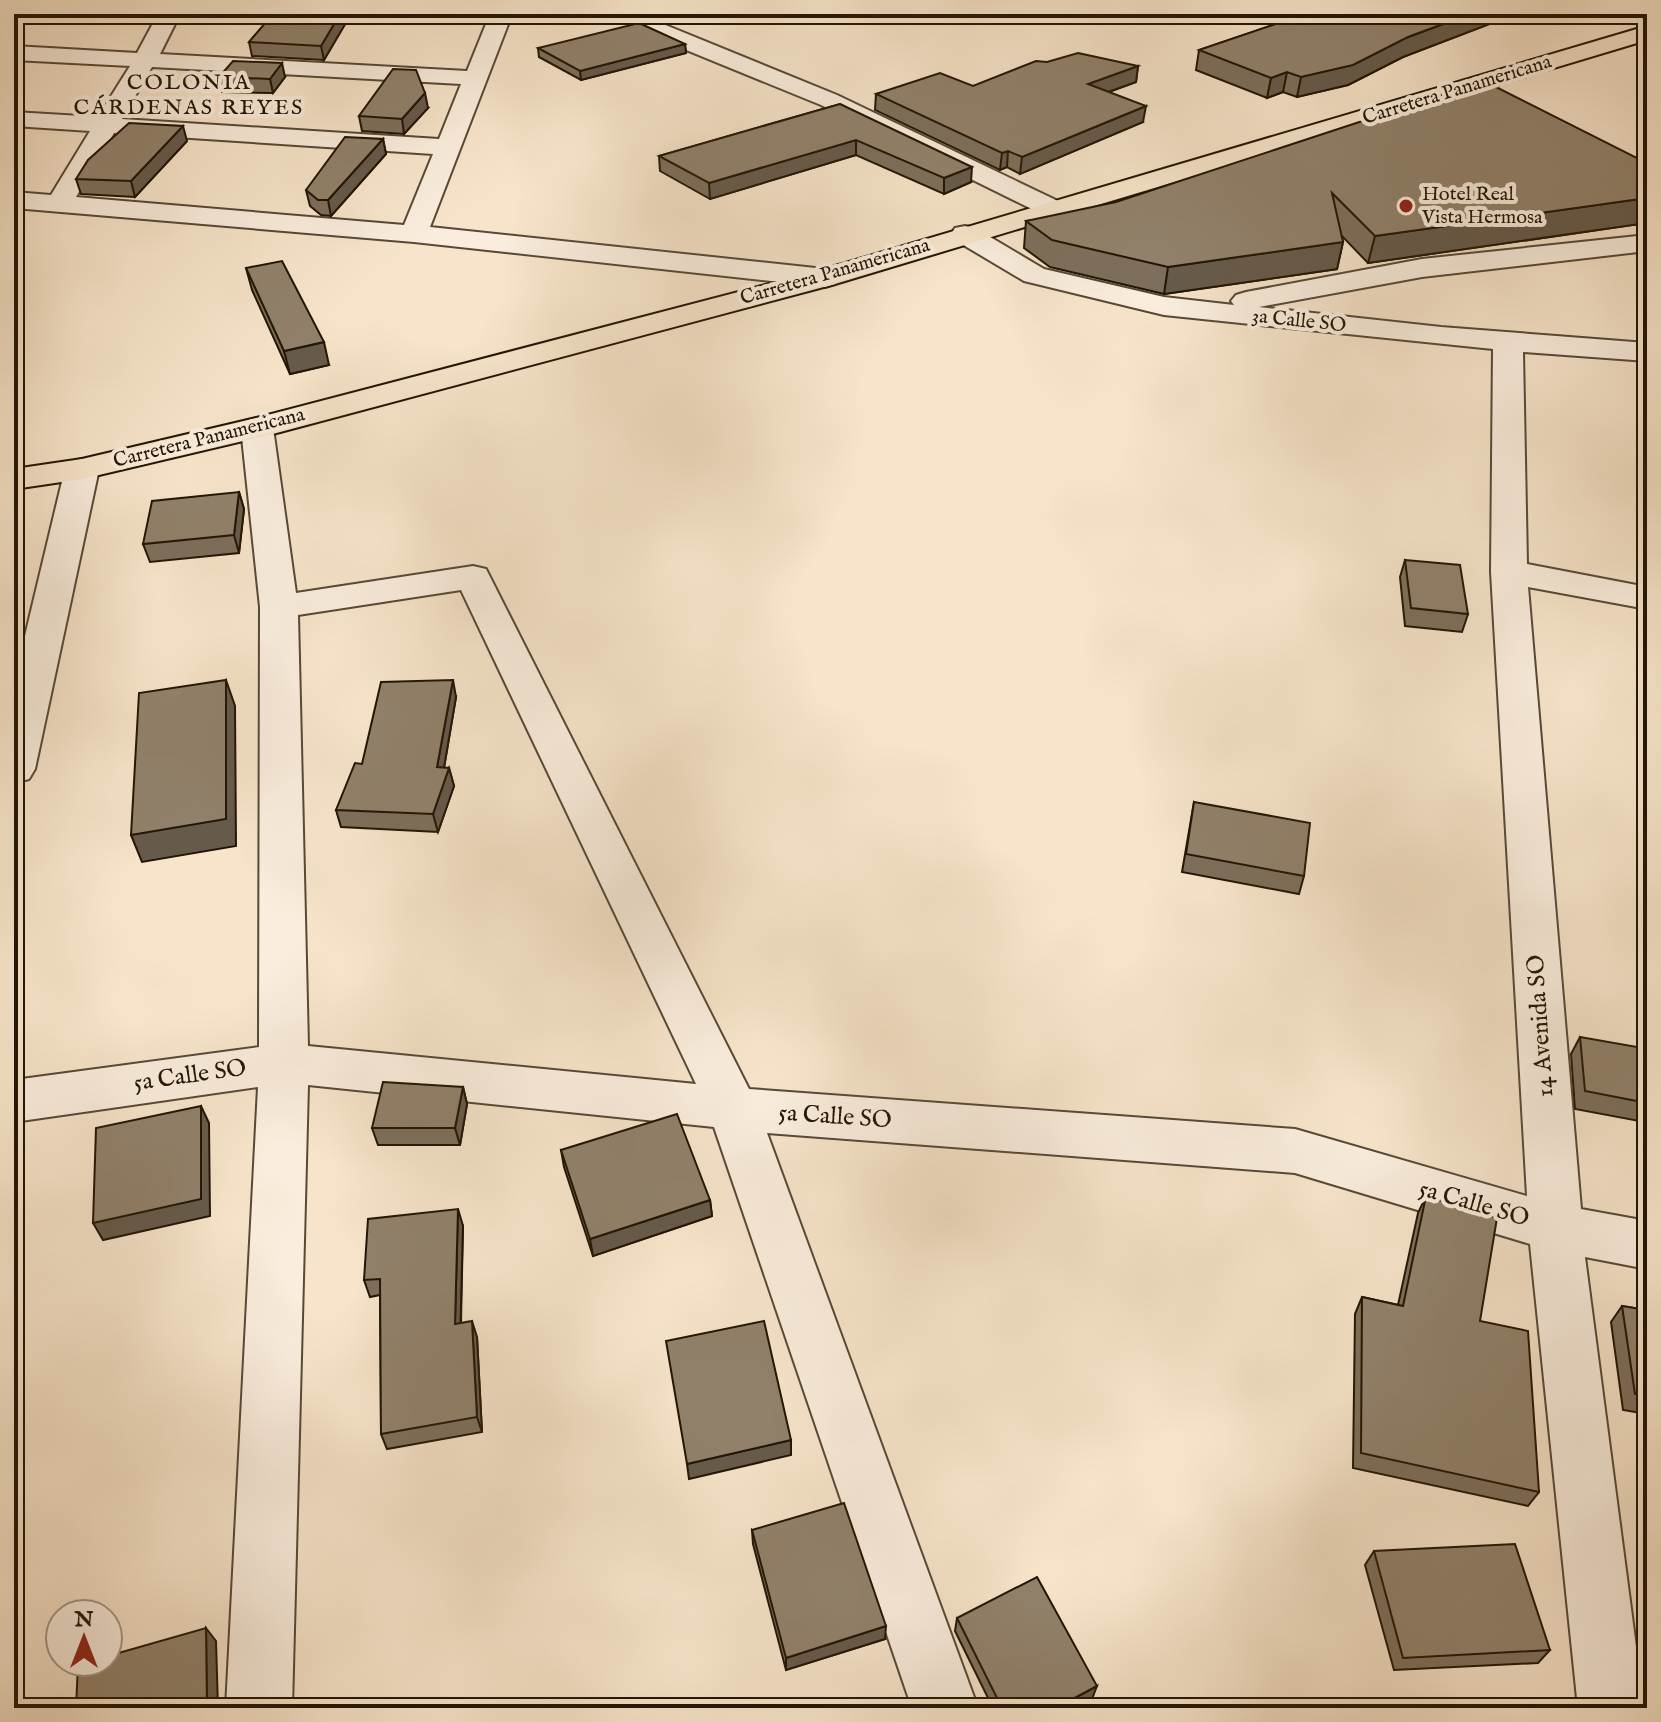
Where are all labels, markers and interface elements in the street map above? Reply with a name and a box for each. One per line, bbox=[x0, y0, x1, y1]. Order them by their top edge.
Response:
street label: Carretera Panamericana bbox=[1359, 49, 1555, 131]
district label: COLONIA CÁRDENAS REYES bbox=[74, 69, 304, 122]
place label: Hotel Real Vista Hermosa bbox=[1421, 182, 1543, 230]
marker: Hotel Real Vista Hermosa bbox=[1397, 197, 1415, 215]
street label: Carretera Panamericana bbox=[737, 233, 933, 311]
street label: 3a Calle SO bbox=[1251, 304, 1347, 338]
street label: Carretera Panamericana bbox=[111, 402, 308, 474]
street label: 14 Avenida SO bbox=[1521, 954, 1561, 1098]
street label: 5a Calle SO bbox=[132, 1053, 248, 1099]
street label: 5a Calle SO bbox=[777, 1098, 893, 1136]
street label: 5a Calle SO bbox=[1415, 1173, 1533, 1235]
north arrow bbox=[44, 1598, 124, 1678]
text: N bbox=[73, 1606, 94, 1634]

